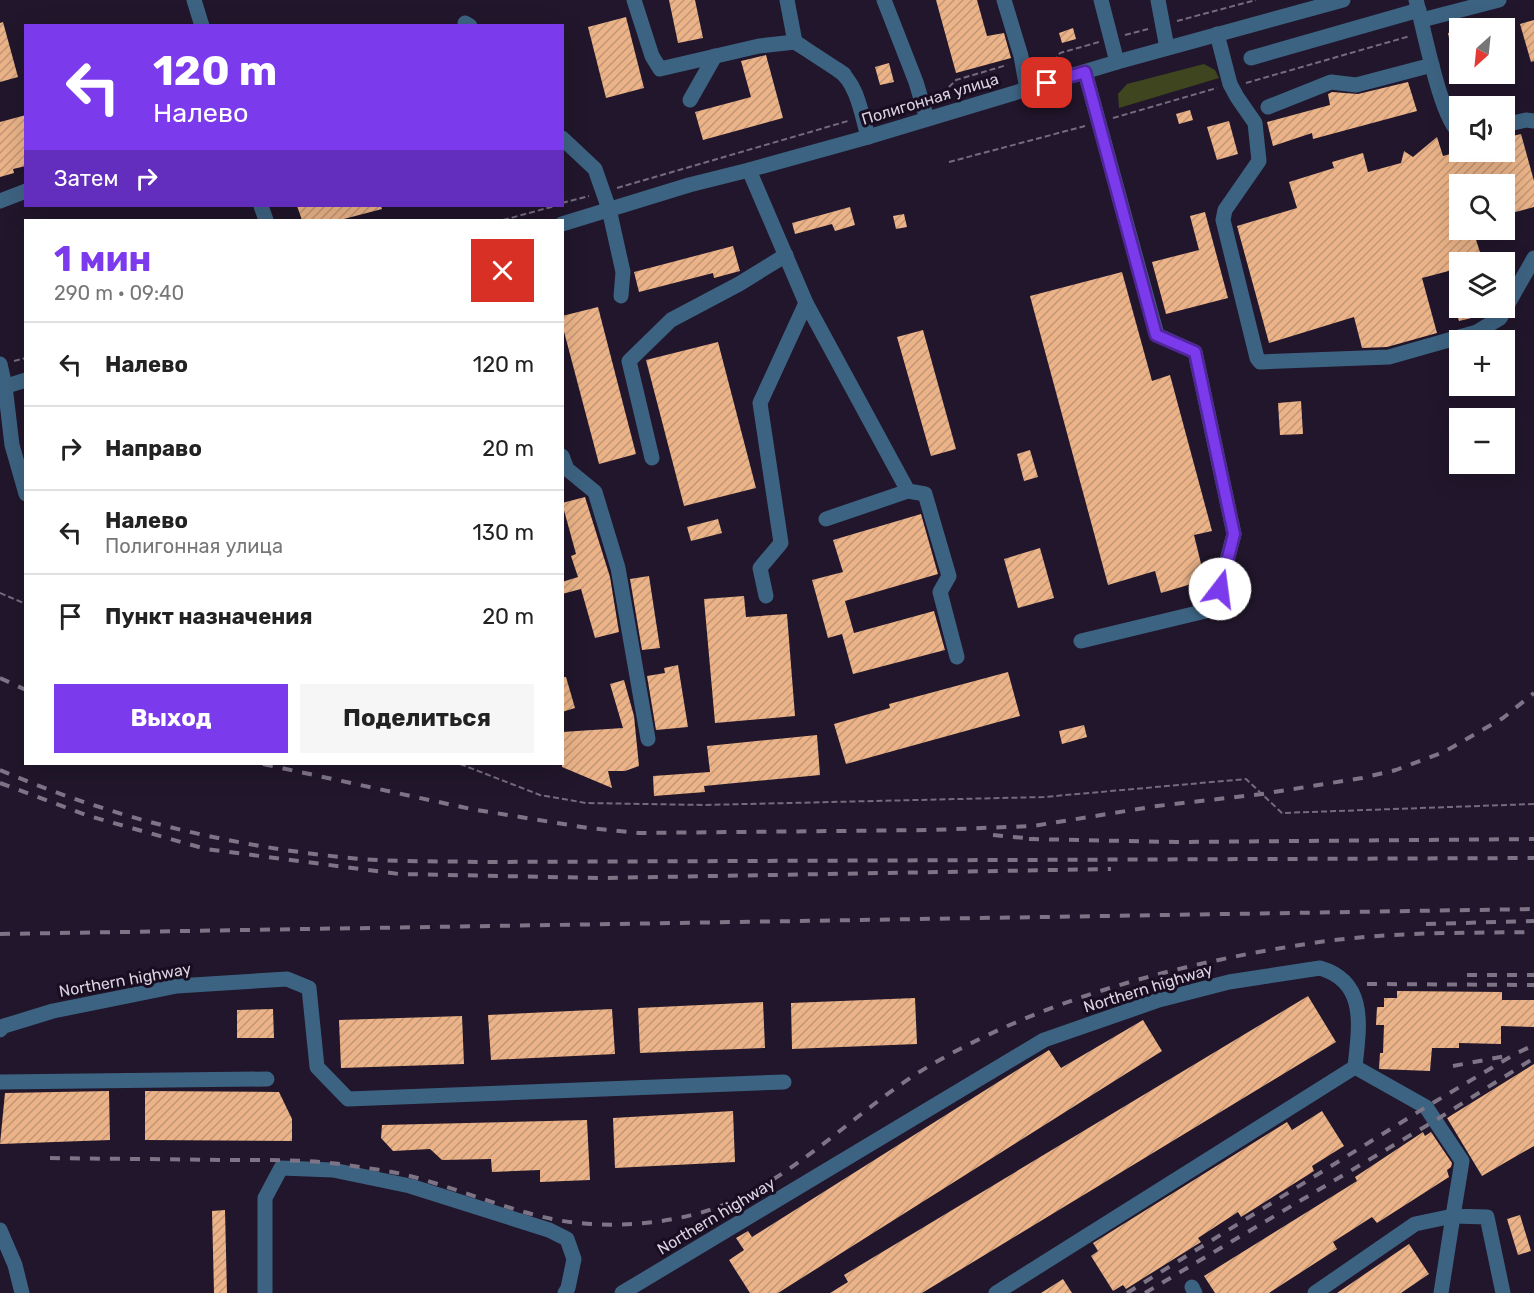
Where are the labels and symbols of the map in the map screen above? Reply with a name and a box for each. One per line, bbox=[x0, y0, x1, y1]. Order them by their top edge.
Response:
north arrow bbox=[1449, 18, 1515, 84]
pin bbox=[1021, 57, 1072, 108]
street label: Полигонная улица bbox=[859, 69, 1001, 129]
position arrow bbox=[1188, 557, 1252, 621]
street label: Northern highway bbox=[57, 959, 193, 1001]
street label: Northern highway bbox=[1081, 959, 1215, 1017]
street label: Northern highway bbox=[654, 1173, 778, 1259]

